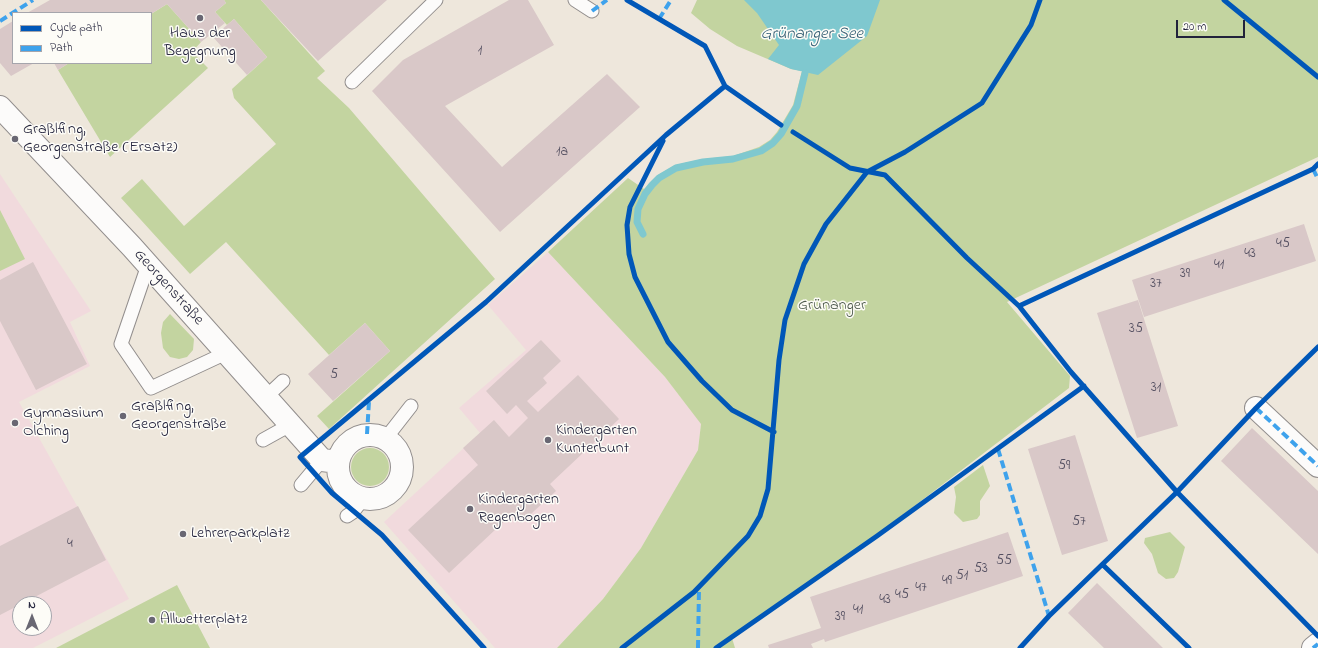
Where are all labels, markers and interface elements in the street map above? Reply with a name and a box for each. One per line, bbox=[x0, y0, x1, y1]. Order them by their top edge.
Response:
legend bbox=[12, 12, 152, 64]
scale bar bbox=[1178, 12, 1247, 38]
marker: Haus der Begegnung bbox=[195, 13, 205, 23]
text: 20 m bbox=[1183, 18, 1206, 36]
text: Cycle path bbox=[50, 19, 102, 37]
place label: Haus der Begegnung bbox=[164, 24, 236, 62]
water label: Grünanger See bbox=[761, 25, 863, 45]
text: Path bbox=[50, 39, 72, 57]
house number: 1 bbox=[478, 44, 482, 60]
place label: Graßlfing, Georgenstraße (Ersatz) bbox=[23, 120, 177, 158]
marker: Graßlfing, Georgenstraße (Ersatz) bbox=[10, 134, 20, 144]
house number: 1a bbox=[556, 145, 568, 161]
house number: 45 bbox=[1276, 237, 1290, 253]
street label: Georgenstraße bbox=[129, 246, 207, 330]
house number: 43 bbox=[1244, 247, 1256, 263]
house number: 41 bbox=[1214, 258, 1224, 274]
house number: 39 bbox=[1180, 267, 1190, 283]
house number: 37 bbox=[1150, 277, 1162, 293]
park label: Grünanger bbox=[798, 296, 866, 316]
house number: 35 bbox=[1129, 322, 1143, 338]
house number: 5 bbox=[330, 368, 338, 384]
house number: 31 bbox=[1151, 381, 1161, 397]
place label: Graßlfing, Georgenstraße bbox=[131, 397, 226, 435]
place label: Gymnasium Olching bbox=[23, 404, 103, 442]
marker: Graßlfing, Georgenstraße bbox=[118, 411, 128, 421]
marker: Gymnasium Olching bbox=[10, 418, 20, 428]
place label: Kindergarten Kunterbunt bbox=[556, 421, 637, 459]
marker: Kindergarten Kunterbunt bbox=[543, 435, 553, 445]
house number: 59 bbox=[1058, 459, 1070, 475]
place label: Kindergarten Regenbogen bbox=[478, 490, 559, 528]
marker: Kindergarten Regenbogen bbox=[465, 504, 475, 514]
house number: 57 bbox=[1072, 515, 1086, 531]
place label: Lehrerparkplatz bbox=[191, 524, 290, 544]
marker: Lehrerparkplatz bbox=[178, 529, 188, 539]
house number: 4 bbox=[67, 537, 73, 553]
house number: 55 bbox=[996, 554, 1012, 570]
house number: 53 bbox=[974, 562, 988, 578]
house number: 51 bbox=[956, 569, 968, 585]
house number: 49 bbox=[942, 574, 952, 590]
house number: 47 bbox=[915, 581, 927, 597]
house number: 45 bbox=[895, 588, 909, 604]
house number: 43 bbox=[879, 593, 891, 609]
north arrow bbox=[12, 596, 52, 636]
text: N bbox=[28, 597, 36, 613]
house number: 41 bbox=[853, 603, 863, 619]
place label: Allwetterplatz bbox=[160, 610, 247, 630]
house number: 39 bbox=[835, 610, 845, 626]
marker: Allwetterplatz bbox=[147, 615, 157, 625]

